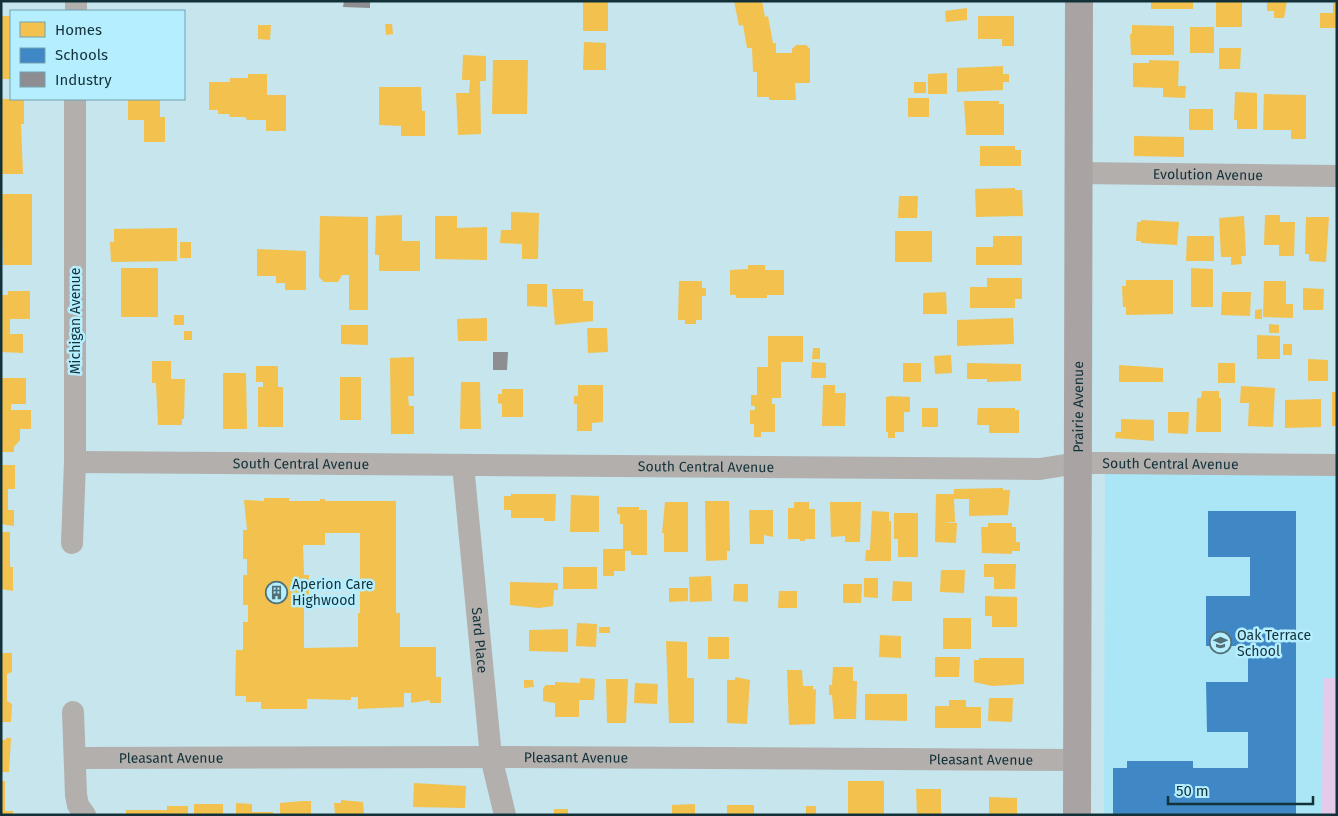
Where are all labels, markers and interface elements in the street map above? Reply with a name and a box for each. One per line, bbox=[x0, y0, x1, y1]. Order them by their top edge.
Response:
legend bbox=[10, 10, 185, 100]
text: Homes bbox=[55, 21, 102, 39]
text: Schools bbox=[55, 46, 108, 64]
text: Industry bbox=[55, 71, 112, 89]
street label: Evolution Avenue bbox=[1153, 165, 1263, 184]
street label: Michigan Avenue bbox=[67, 268, 84, 374]
street label: Prairie Avenue bbox=[1069, 361, 1087, 453]
street label: South Central Avenue bbox=[233, 455, 369, 473]
street label: South Central Avenue bbox=[1102, 455, 1239, 473]
street label: South Central Avenue bbox=[638, 458, 774, 476]
place label: Aperion Care Highwood bbox=[292, 576, 373, 609]
building icon: Aperion Care Highwood bbox=[264, 580, 288, 604]
street label: Sard Place bbox=[468, 606, 491, 674]
place label: Oak Terrace School bbox=[1237, 627, 1311, 660]
school or university icon: Oak Terrace School bbox=[1209, 631, 1233, 655]
street label: Pleasant Avenue bbox=[119, 749, 223, 766]
street label: Pleasant Avenue bbox=[524, 749, 628, 766]
street label: Pleasant Avenue bbox=[929, 751, 1033, 768]
scale bar bbox=[1168, 774, 1313, 806]
text: 50 m bbox=[1176, 782, 1209, 800]

